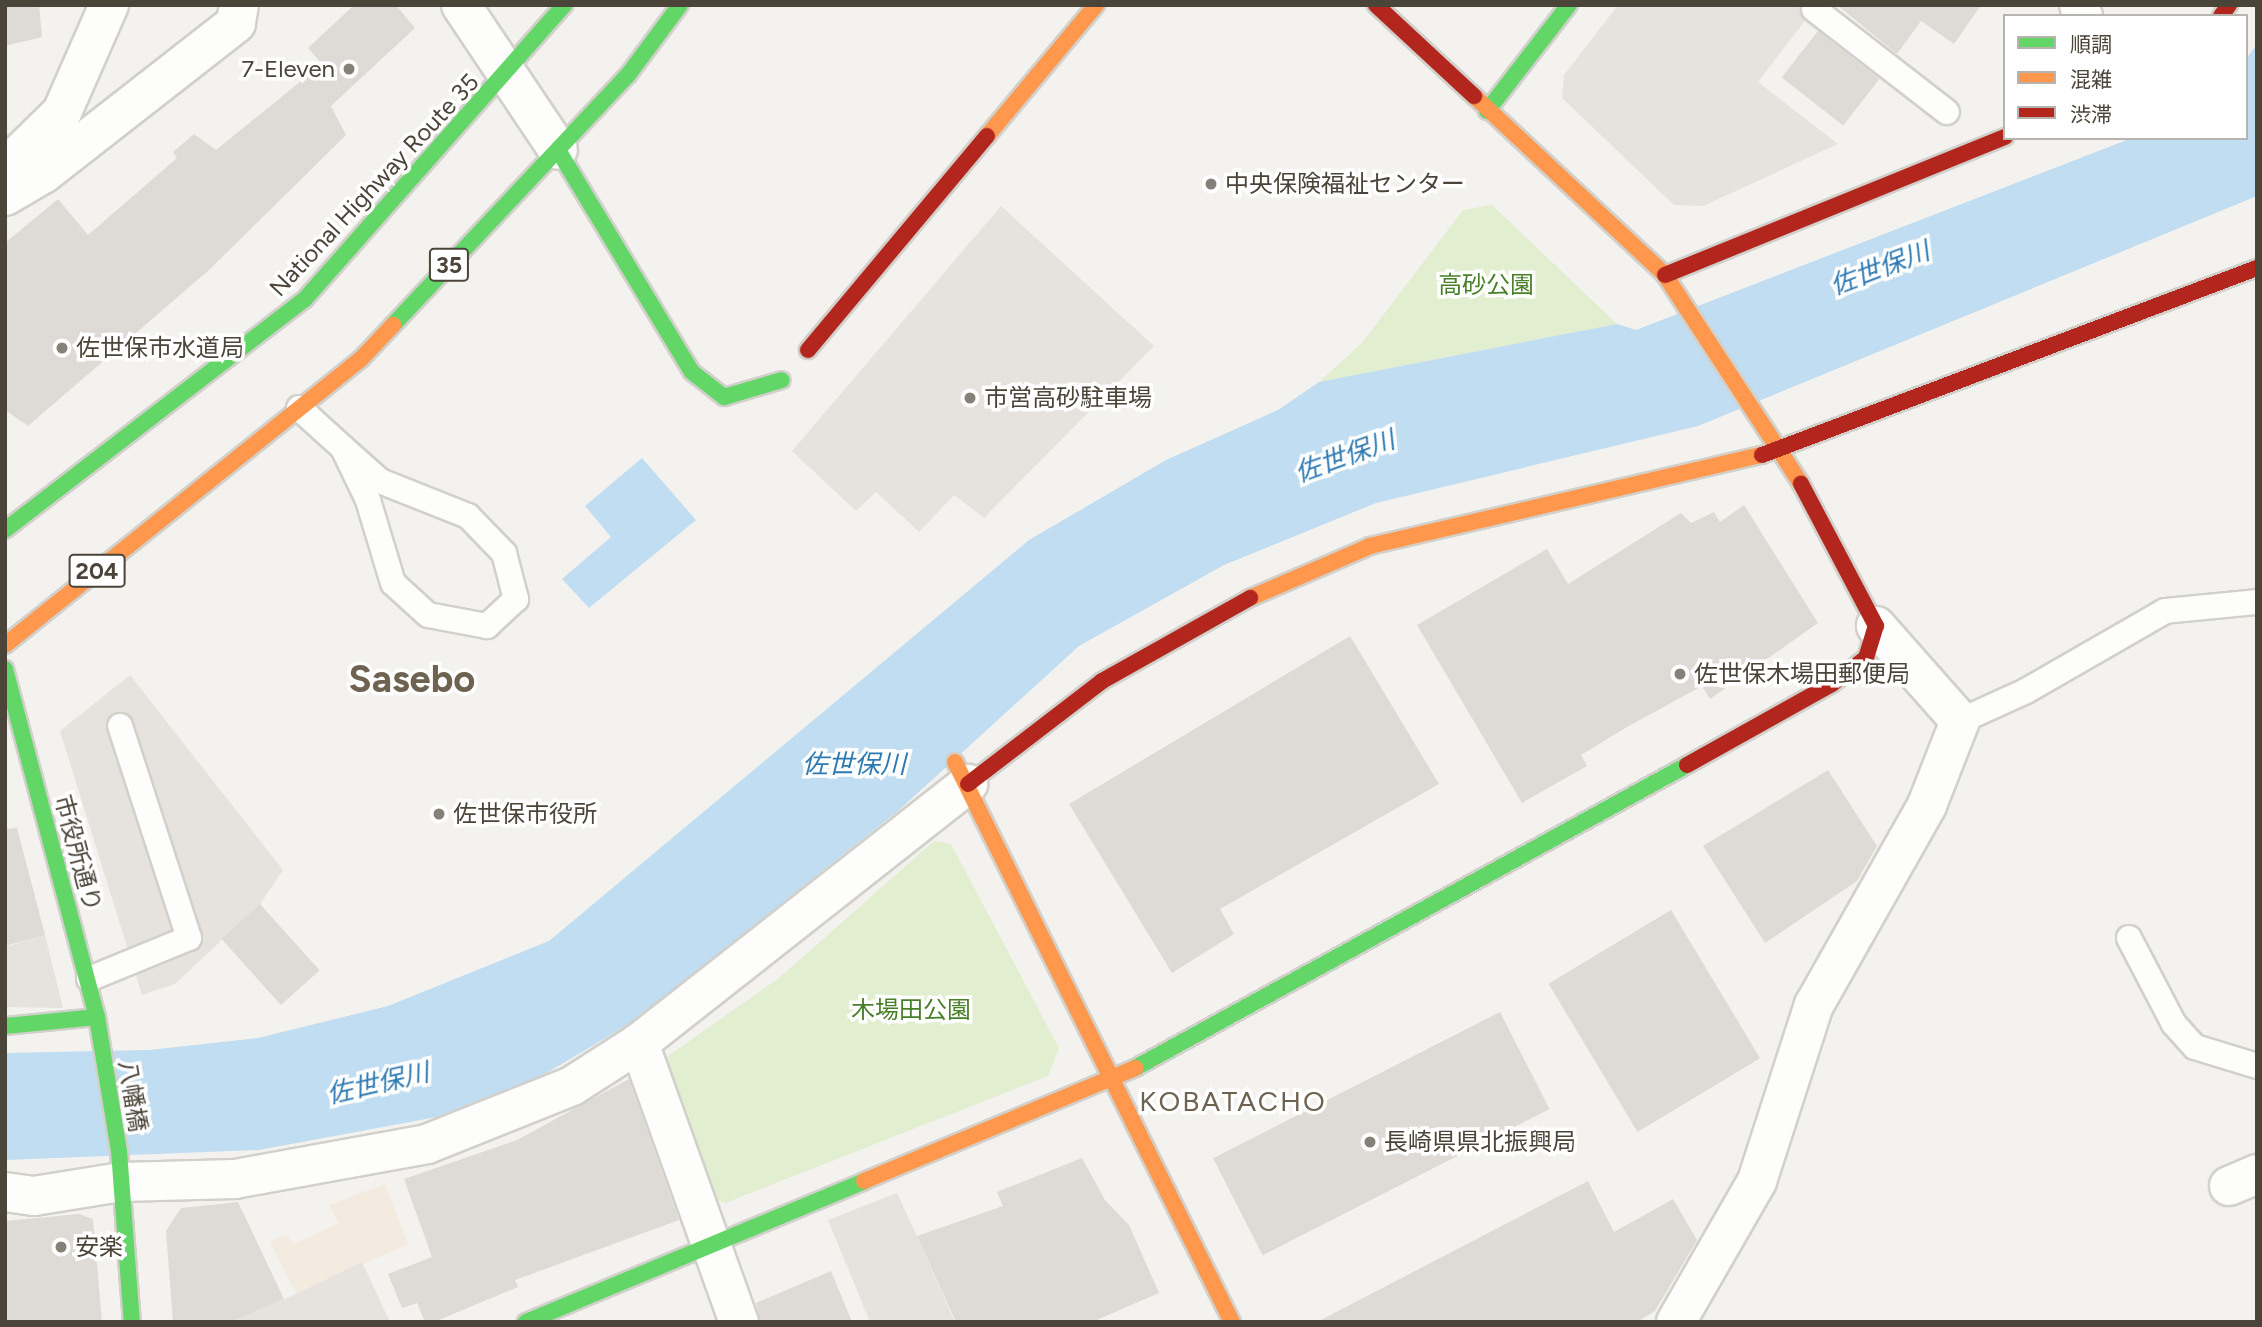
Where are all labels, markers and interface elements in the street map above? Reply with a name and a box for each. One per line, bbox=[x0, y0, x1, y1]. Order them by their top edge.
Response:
legend bbox=[2003, 14, 2248, 140]
text: 順調 bbox=[2070, 32, 2112, 57]
place label: 7-Eleven bbox=[241, 55, 335, 83]
marker: 7-Eleven bbox=[341, 61, 357, 77]
text: 混雑 bbox=[2070, 67, 2112, 92]
street label: National Highway Route 35 bbox=[263, 68, 485, 302]
text: 渋滞 bbox=[2070, 102, 2112, 127]
place label: 中央保険福祉センター bbox=[1225, 170, 1465, 198]
marker: 中央保険福祉センター bbox=[1203, 176, 1219, 192]
water label: 佐世保川 bbox=[1826, 236, 1934, 302]
road number: 35 bbox=[428, 246, 470, 284]
park label: 高砂公園 bbox=[1438, 271, 1534, 299]
place label: 佐世保市水道局 bbox=[76, 334, 244, 362]
marker: 佐世保市水道局 bbox=[54, 340, 70, 356]
place label: 市営高砂駐車場 bbox=[984, 384, 1152, 412]
marker: 市営高砂駐車場 bbox=[962, 390, 978, 406]
water label: 佐世保川 bbox=[1291, 425, 1399, 489]
road number: 204 bbox=[67, 552, 127, 590]
district label: Sasebo bbox=[349, 657, 475, 703]
place label: 佐世保木場田郵便局 bbox=[1694, 660, 1910, 688]
marker: 佐世保木場田郵便局 bbox=[1672, 666, 1688, 682]
water label: 佐世保川 bbox=[802, 749, 906, 781]
street label: 市役所通り bbox=[49, 791, 107, 915]
place label: 佐世保市役所 bbox=[453, 800, 597, 828]
marker: 佐世保市役所 bbox=[431, 806, 447, 822]
park label: 木場田公園 bbox=[851, 996, 971, 1024]
water label: 佐世保川 bbox=[324, 1057, 432, 1111]
street label: 八幡橋 bbox=[113, 1058, 153, 1134]
district label: KOBATACHO bbox=[1140, 1084, 1326, 1118]
place label: 長崎県県北振興局 bbox=[1384, 1128, 1576, 1156]
marker: 長崎県県北振興局 bbox=[1362, 1134, 1378, 1150]
place label: 安楽 bbox=[75, 1233, 123, 1261]
marker: 安楽 bbox=[53, 1239, 69, 1255]

